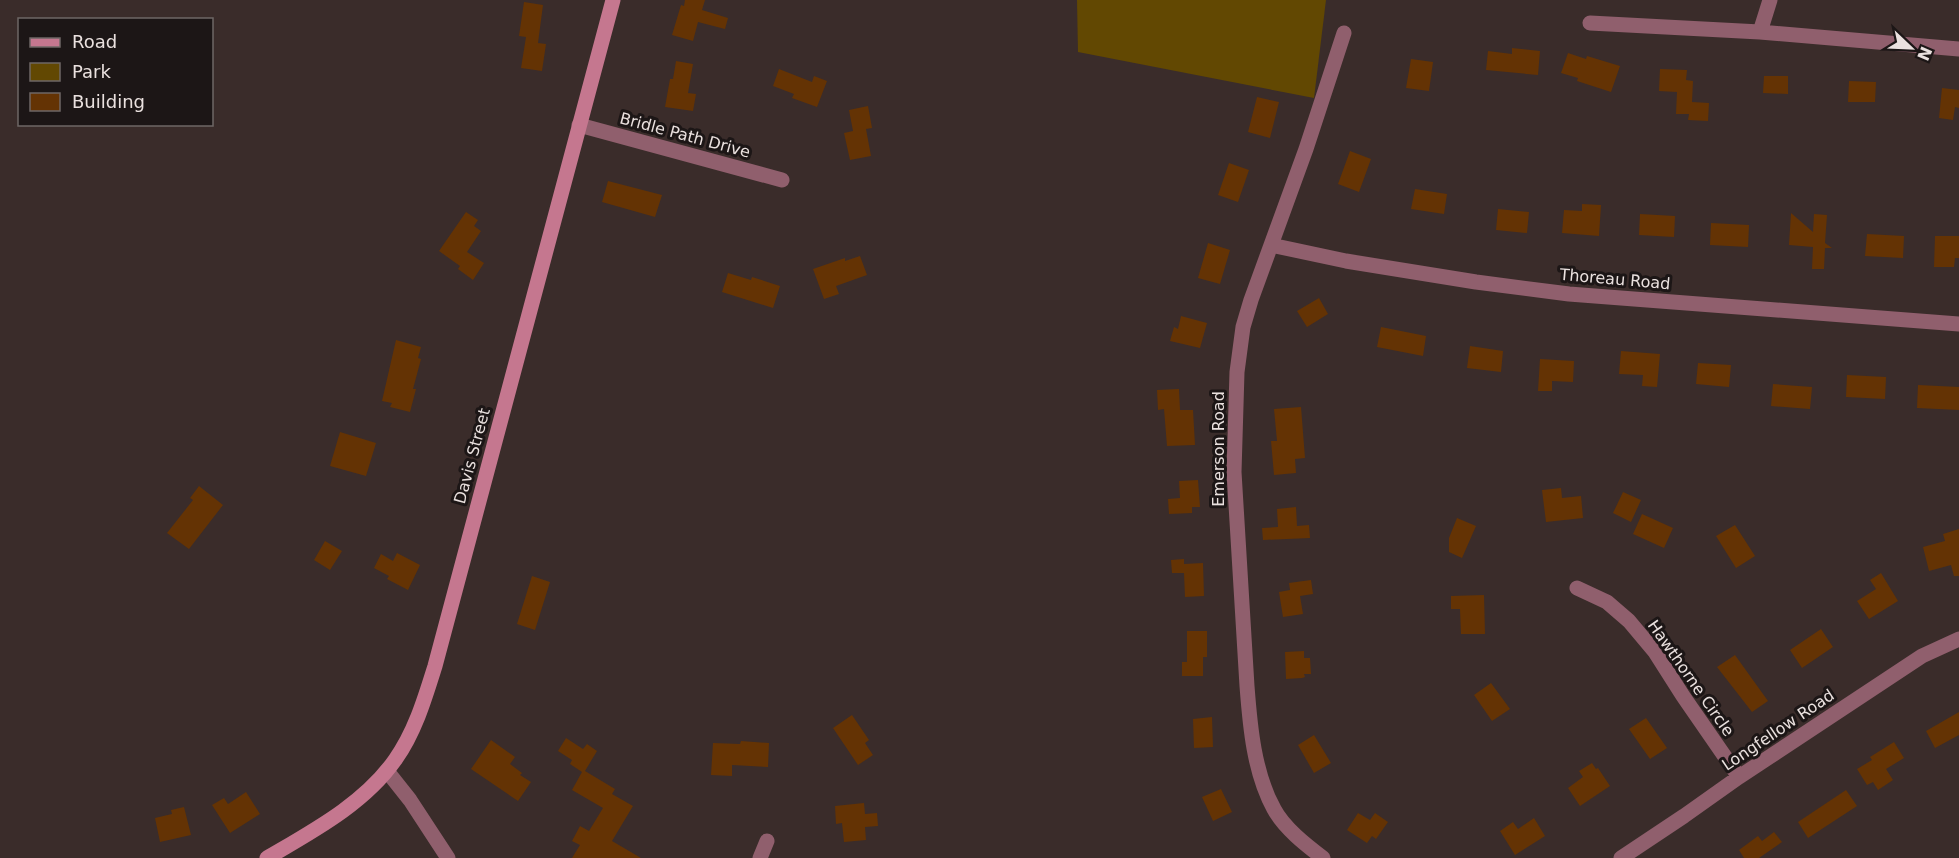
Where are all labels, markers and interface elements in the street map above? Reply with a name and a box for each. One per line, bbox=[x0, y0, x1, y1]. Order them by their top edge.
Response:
legend bbox=[18, 18, 213, 126]
north arrow bbox=[1881, 18, 1941, 78]
text: Road bbox=[72, 31, 117, 52]
text: N bbox=[1913, 44, 1936, 64]
text: Park bbox=[72, 61, 111, 82]
text: Building bbox=[72, 91, 145, 112]
street label: Bridle Path Drive bbox=[618, 108, 752, 162]
street label: Thoreau Road bbox=[1558, 265, 1671, 293]
street label: Emerson Road bbox=[1209, 391, 1228, 507]
street label: Davis Street bbox=[450, 406, 494, 506]
street label: Hawthorne Circle bbox=[1644, 616, 1738, 740]
street label: Longfellow Road bbox=[1718, 685, 1838, 775]

